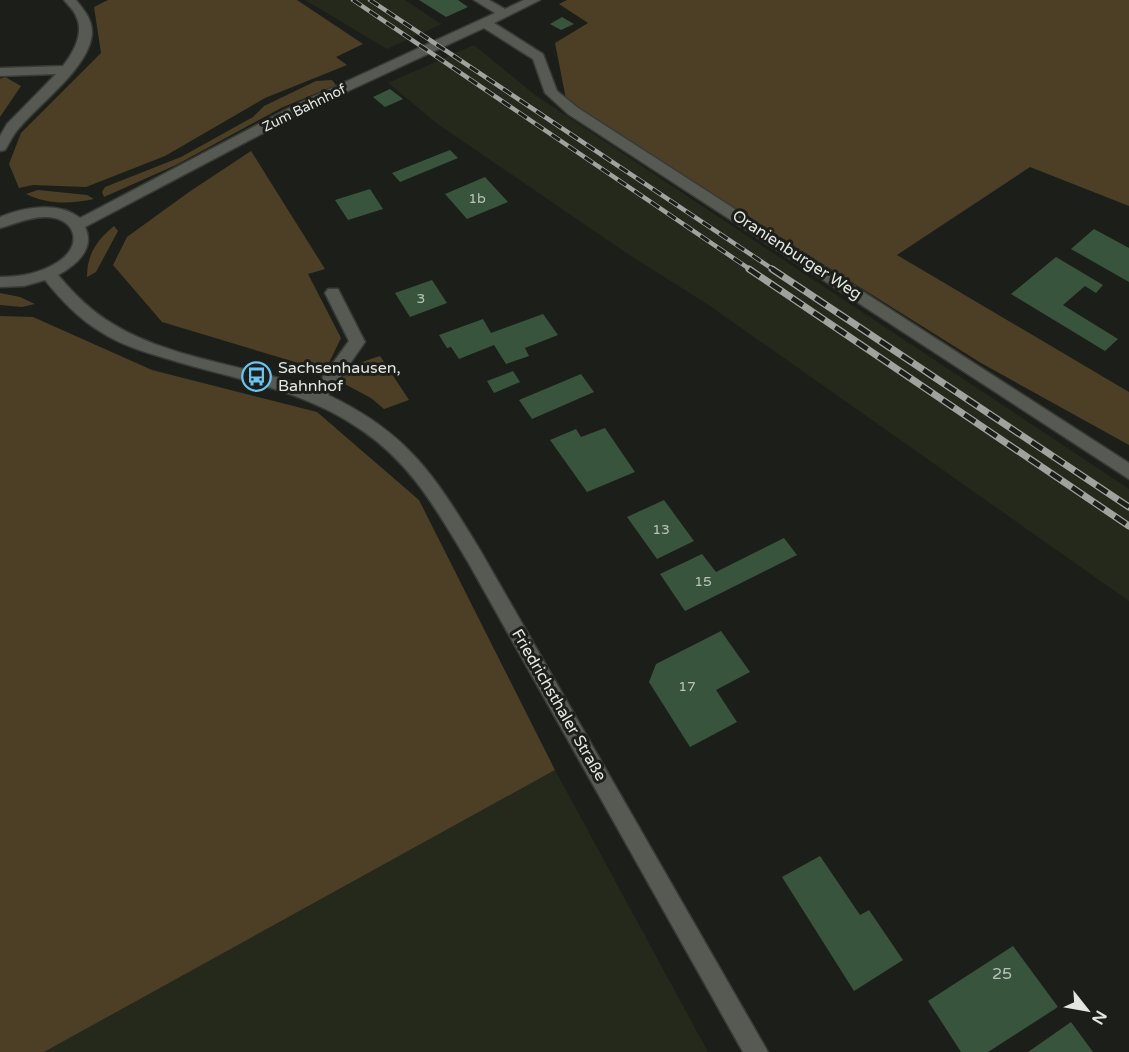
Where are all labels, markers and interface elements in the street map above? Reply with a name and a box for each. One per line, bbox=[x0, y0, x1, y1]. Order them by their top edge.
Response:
street label: Zum Bahnhof bbox=[259, 80, 349, 136]
house number: 1b bbox=[468, 190, 486, 207]
street label: Oranienburger Weg bbox=[729, 206, 865, 304]
house number: 3 bbox=[417, 290, 425, 307]
place label: Sachsenhausen, Bahnhof bbox=[278, 358, 401, 396]
bus stop icon: Sachsenhausen, Bahnhof bbox=[241, 361, 273, 393]
house number: 13 bbox=[652, 521, 670, 538]
house number: 15 bbox=[694, 573, 712, 590]
street label: Friedrichsthaler Straße bbox=[507, 625, 611, 785]
house number: 17 bbox=[678, 678, 696, 695]
house number: 25 bbox=[992, 964, 1012, 984]
north arrow bbox=[1057, 980, 1117, 1040]
text: N bbox=[1087, 1007, 1111, 1028]

